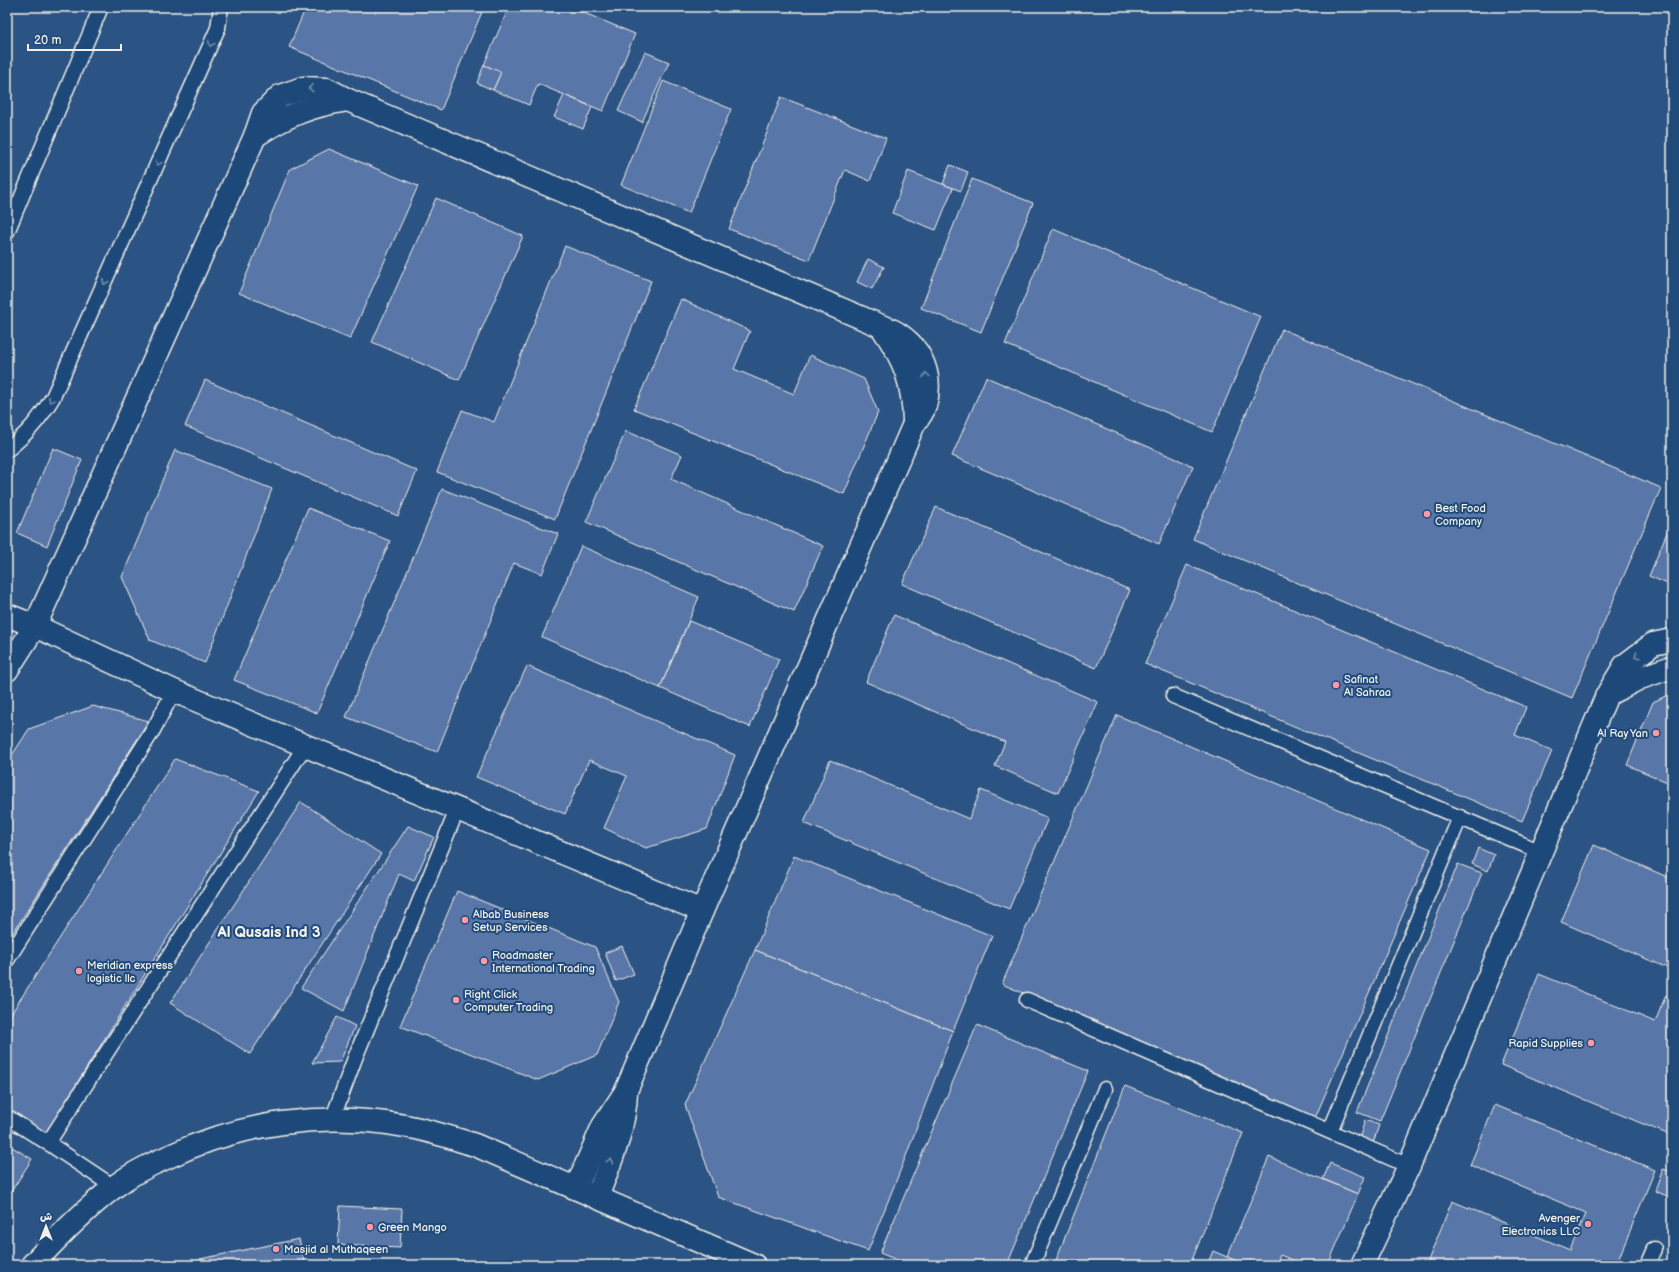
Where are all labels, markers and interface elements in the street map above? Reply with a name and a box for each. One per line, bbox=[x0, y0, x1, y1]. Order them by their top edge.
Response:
scale bar bbox=[28, 26, 121, 52]
text: 20 m bbox=[34, 33, 61, 48]
one-way arrow bbox=[208, 40, 216, 48]
one-way arrow bbox=[308, 84, 314, 93]
one-way arrow bbox=[155, 159, 163, 166]
one-way arrow bbox=[101, 278, 109, 285]
one-way arrow bbox=[923, 372, 931, 378]
one-way arrow bbox=[48, 396, 55, 403]
place label: Best Food Company bbox=[1435, 502, 1486, 528]
marker: Best Food Company bbox=[1422, 509, 1432, 519]
one-way arrow bbox=[1635, 651, 1642, 658]
place label: Safinat Al Sahraa bbox=[1344, 673, 1391, 699]
marker: Safinat Al Sahraa bbox=[1331, 680, 1341, 690]
place label: Al Ray Yan bbox=[1597, 727, 1648, 740]
marker: Al Ray Yan bbox=[1651, 728, 1661, 738]
place label: Albab Business Setup Services bbox=[473, 908, 550, 934]
marker: Albab Business Setup Services bbox=[460, 915, 470, 925]
district label: Al Qusais Ind 3 bbox=[217, 923, 321, 942]
place label: Roadmaster International Trading bbox=[492, 949, 595, 975]
marker: Roadmaster International Trading bbox=[479, 956, 489, 966]
place label: Meridian express logistic llc bbox=[87, 959, 173, 985]
marker: Meridian express logistic llc bbox=[74, 966, 84, 976]
place label: Right Click Computer Trading bbox=[464, 988, 553, 1014]
marker: Right Click Computer Trading bbox=[451, 995, 461, 1005]
place label: Rapid Supplies bbox=[1508, 1037, 1584, 1050]
marker: Rapid Supplies bbox=[1586, 1038, 1596, 1048]
one-way arrow bbox=[606, 1157, 614, 1164]
north arrow bbox=[26, 1206, 66, 1246]
text: ش bbox=[40, 1210, 52, 1223]
place label: Avenger Electronics LLC bbox=[1501, 1212, 1581, 1238]
marker: Avenger Electronics LLC bbox=[1583, 1219, 1593, 1229]
place label: Green Mango bbox=[378, 1221, 447, 1234]
marker: Green Mango bbox=[365, 1222, 375, 1232]
place label: Masjid al Muthaqeen bbox=[284, 1243, 388, 1256]
marker: Masjid al Muthaqeen bbox=[271, 1244, 281, 1254]

